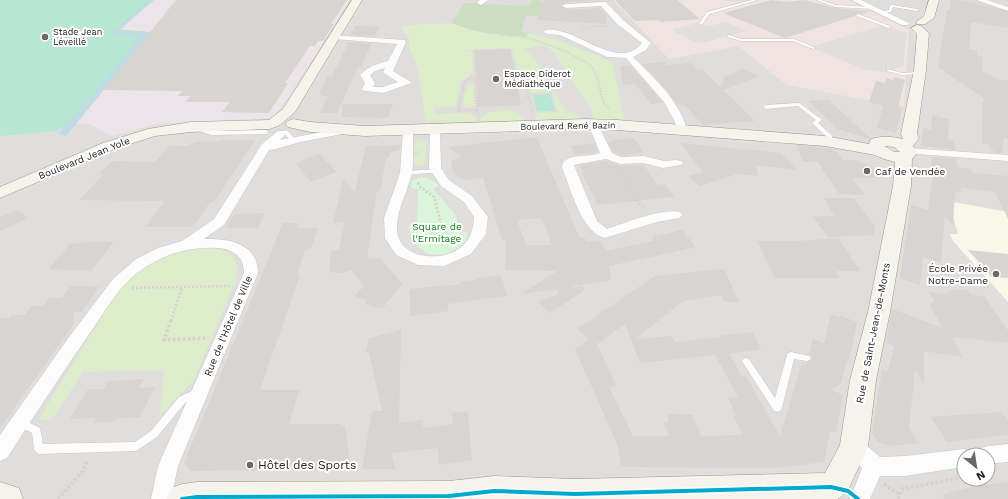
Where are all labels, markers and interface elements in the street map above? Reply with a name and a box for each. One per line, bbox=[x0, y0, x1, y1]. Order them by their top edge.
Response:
place label: Stade Jean Léveillé bbox=[53, 27, 102, 47]
marker: Stade Jean Léveillé bbox=[40, 32, 50, 42]
place label: Espace Diderot Médiathèque bbox=[504, 69, 571, 89]
marker: Espace Diderot Médiathèque bbox=[491, 74, 501, 84]
street label: Boulevard René Bazin bbox=[520, 120, 616, 132]
street label: Boulevard Jean Yole bbox=[37, 135, 131, 181]
marker: Caf de Vendée bbox=[862, 166, 872, 176]
place label: Caf de Vendée bbox=[875, 166, 946, 177]
park label: Square de l'Ermitage bbox=[412, 221, 462, 244]
street label: Rue de Saint-Jean-de-Monts bbox=[854, 262, 892, 404]
place label: École Privée Notre-Dame bbox=[928, 263, 988, 286]
marker: École Privée Notre-Dame bbox=[991, 269, 1001, 279]
street label: Rue de l'Hôtel de Ville bbox=[202, 274, 254, 378]
north arrow bbox=[956, 447, 996, 487]
place label: Hôtel des Sports bbox=[258, 458, 356, 472]
marker: Hôtel des Sports bbox=[245, 460, 255, 470]
text: N bbox=[974, 468, 988, 483]

